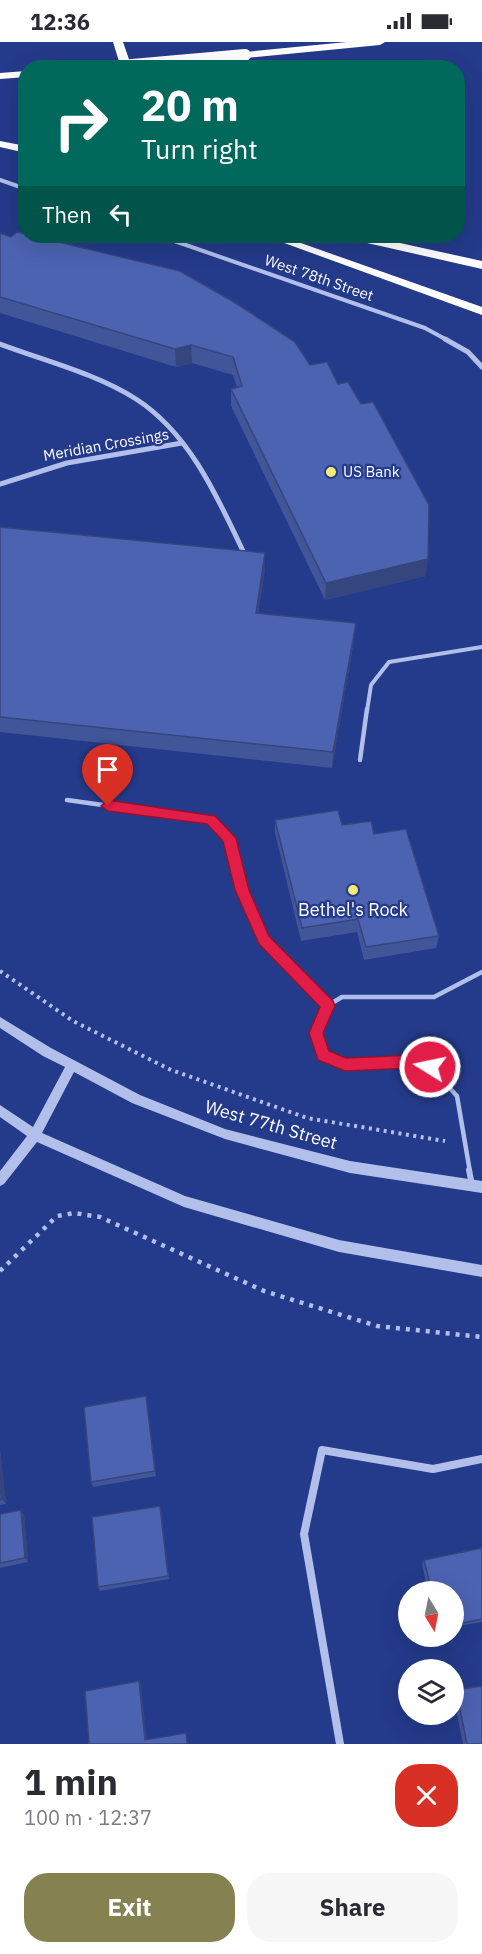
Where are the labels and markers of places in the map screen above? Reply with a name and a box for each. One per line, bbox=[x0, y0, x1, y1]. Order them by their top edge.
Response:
place label: US Bank bbox=[343, 462, 400, 481]
marker: US Bank bbox=[324, 465, 338, 479]
pin bbox=[82, 744, 133, 806]
marker: Bethel's Rock bbox=[346, 883, 360, 897]
place label: Bethel's Rock bbox=[298, 898, 409, 921]

